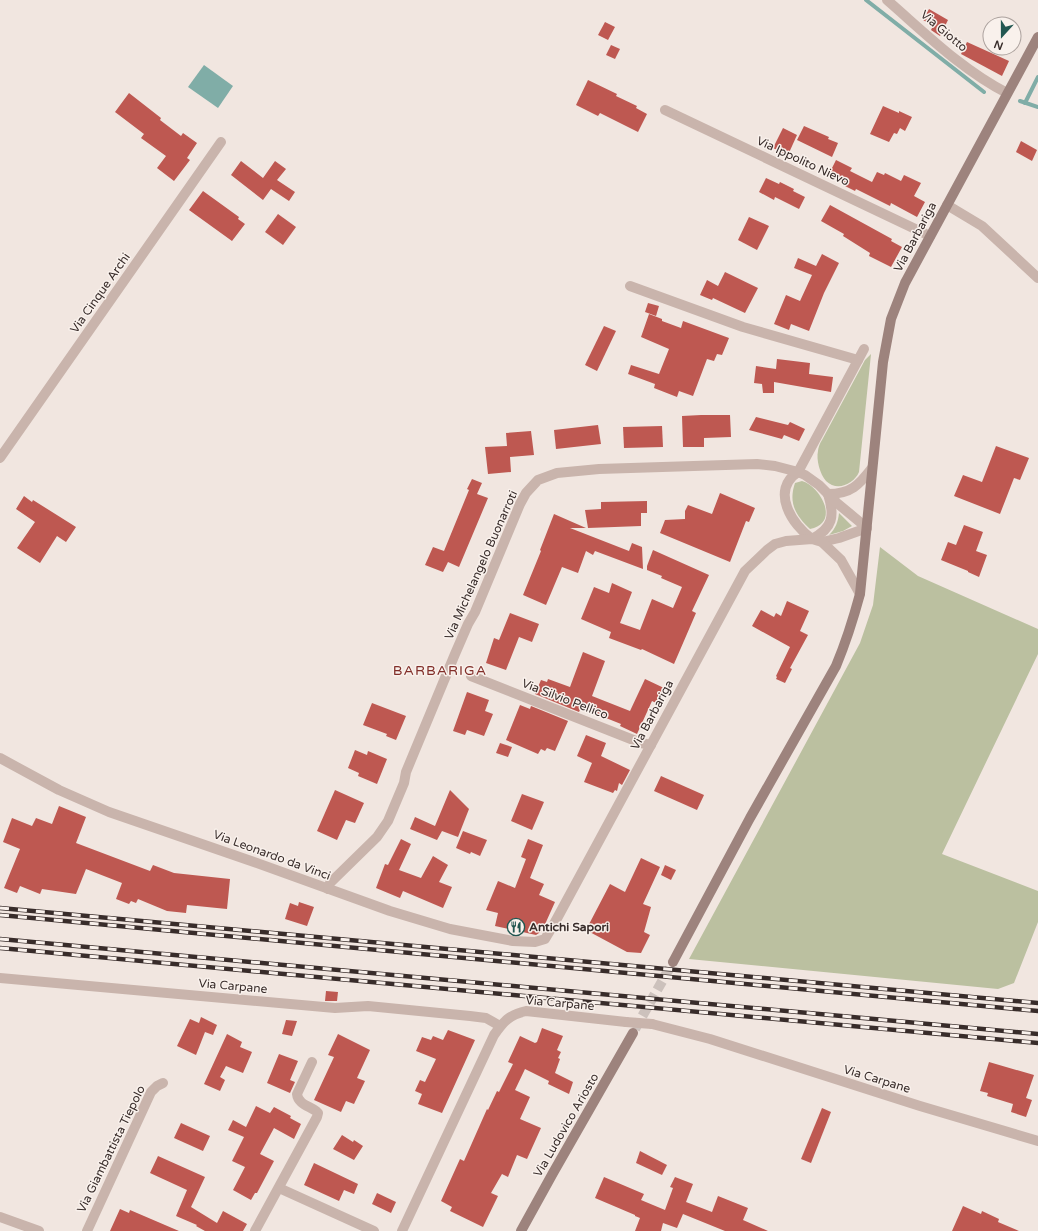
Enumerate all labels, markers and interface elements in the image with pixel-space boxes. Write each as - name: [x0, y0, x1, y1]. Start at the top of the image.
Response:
- street label: Via Giotto: [918, 7, 970, 55]
- north arrow: [982, 16, 1022, 56]
- text: N: [992, 37, 1005, 53]
- street label: Via Ippolito Nievo: [754, 133, 852, 189]
- street label: Via Barbariga: [891, 200, 939, 274]
- street label: Via Cinque Archi: [67, 250, 133, 336]
- street label: Via Michelangelo Buonarroti: [442, 488, 520, 642]
- district label: BARBARIGA: [393, 662, 487, 679]
- street label: Via Silvio Pellico: [520, 676, 610, 722]
- street label: Via Barbariga: [628, 678, 676, 752]
- street label: Via Leonardo da Vinci: [211, 827, 333, 883]
- restaurant icon: Antichi Sapori: [506, 917, 526, 937]
- place label: Antichi Sapori: [529, 920, 609, 935]
- street label: Via Carpane: [198, 976, 268, 996]
- street label: Via Carpane: [525, 993, 595, 1013]
- street label: Via Carpane: [842, 1062, 912, 1096]
- street label: Via Ludovico Ariosto: [531, 1071, 601, 1179]
- street label: Via Giambattista Tiepolo: [74, 1083, 148, 1215]

